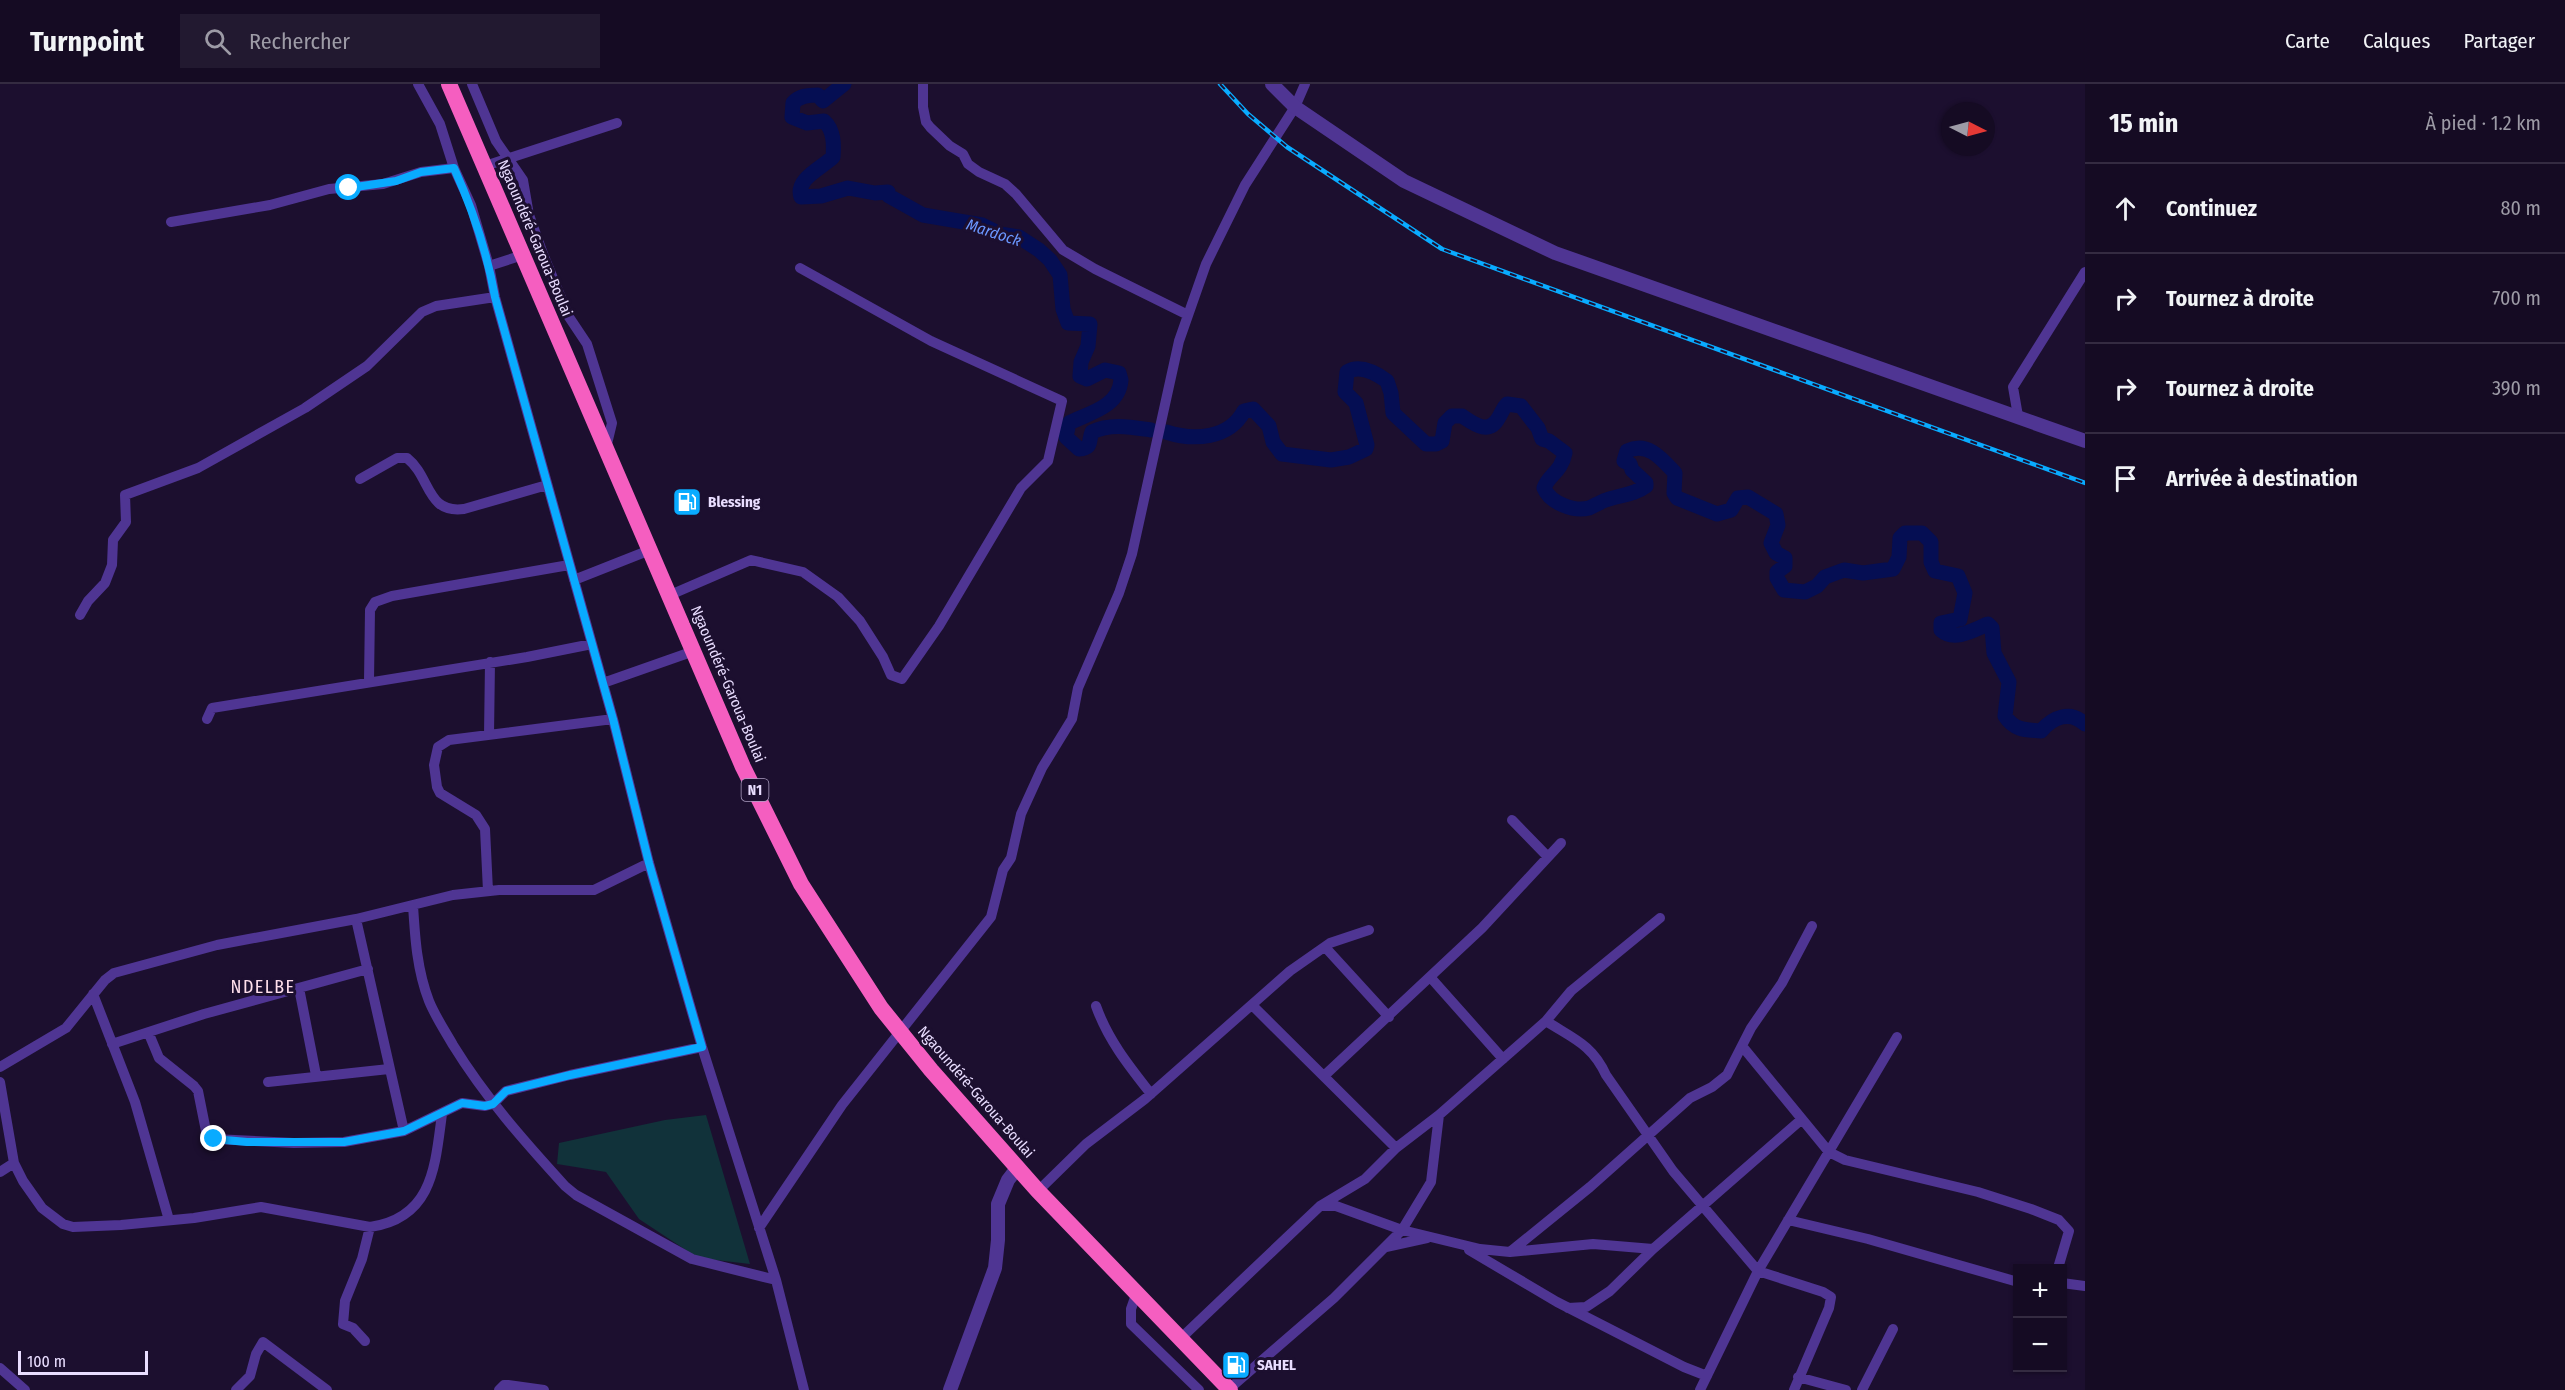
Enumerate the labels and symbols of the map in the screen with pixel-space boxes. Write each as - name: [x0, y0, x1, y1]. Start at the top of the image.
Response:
- north arrow: [1941, 102, 1995, 156]
- street label: Ngaoundéré-Garoua-Boulai: [494, 157, 576, 319]
- route start: [335, 174, 361, 200]
- water label: Mardock: [964, 215, 1024, 250]
- fuel station icon: Blessing: [671, 486, 703, 518]
- place label: Blessing: [708, 493, 761, 511]
- street label: Ngaoundéré-Garoua-Boulai: [687, 603, 769, 765]
- road number: N1: [742, 779, 768, 801]
- district label: NDELBE: [230, 976, 296, 998]
- street label: Ngaoundéré-Garoua-Boulai: [914, 1023, 1038, 1161]
- route end: [200, 1125, 226, 1151]
- scale bar: [18, 1348, 148, 1376]
- fuel station icon: SAHEL: [1220, 1349, 1252, 1381]
- place label: SAHEL: [1257, 1356, 1296, 1374]

